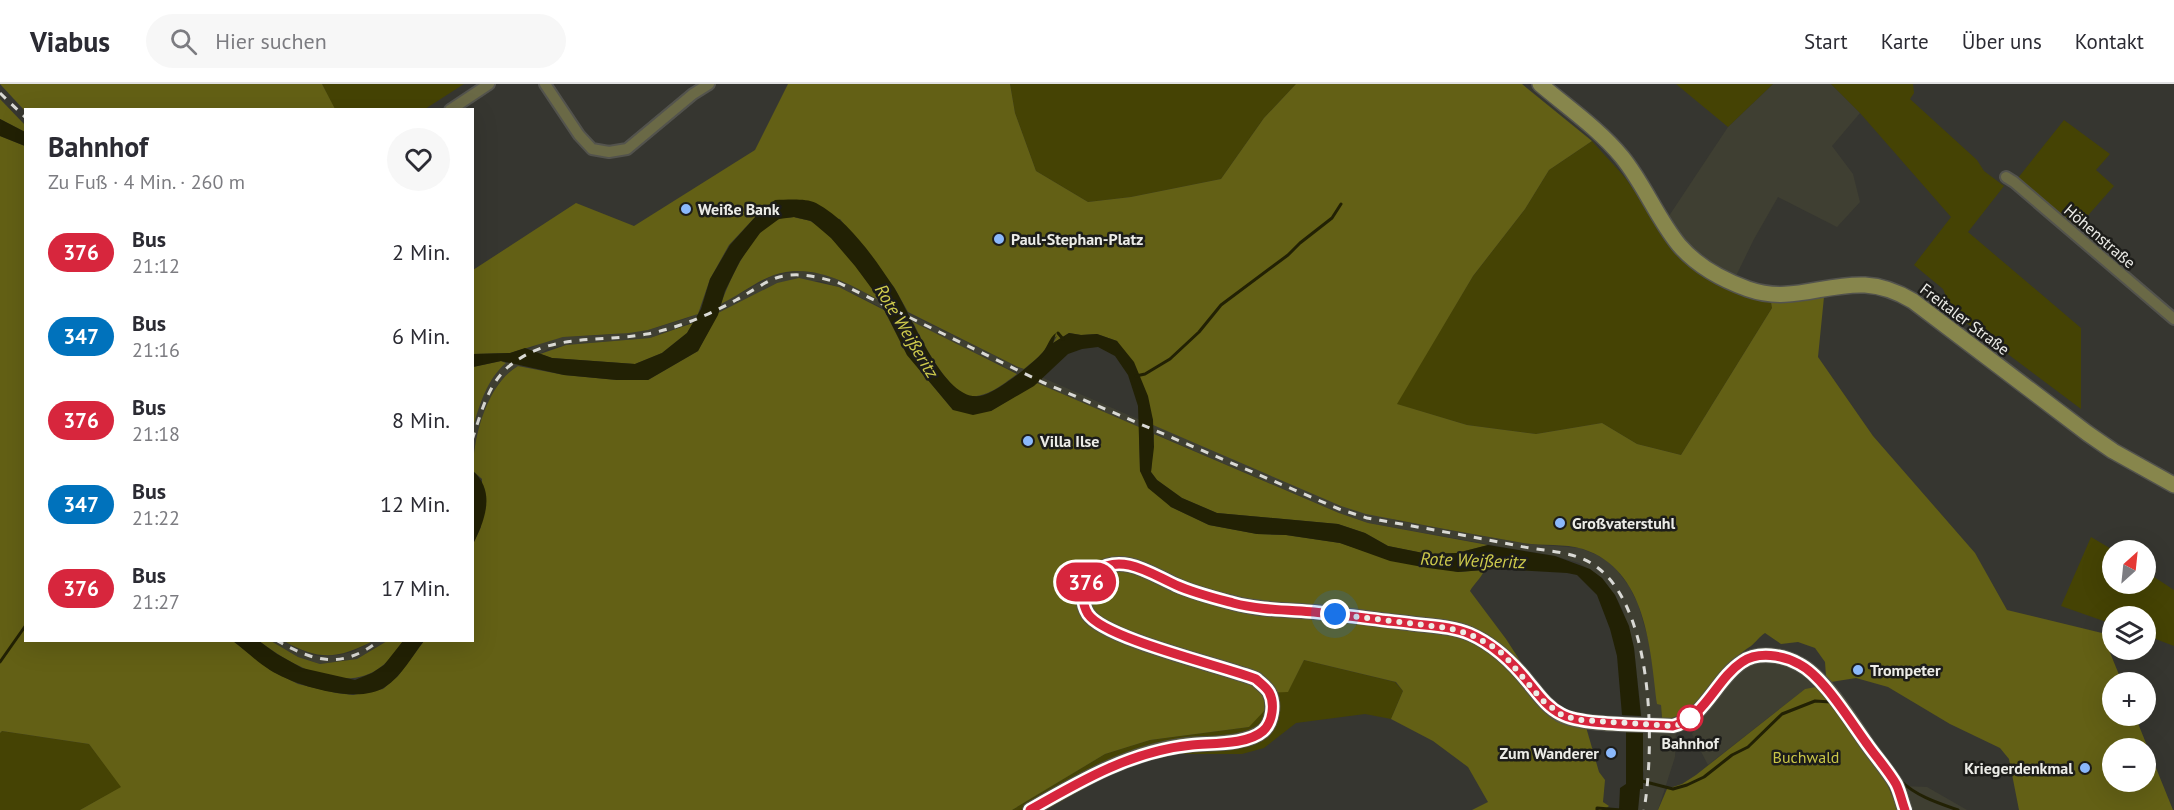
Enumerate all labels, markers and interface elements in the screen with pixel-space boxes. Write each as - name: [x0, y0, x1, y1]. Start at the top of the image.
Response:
- search box: [146, 14, 566, 68]
- text: Viabus: [30, 23, 110, 60]
- icon: search: [167, 25, 200, 58]
- text: Hier suchen: [215, 27, 327, 55]
- text: Start: [1804, 28, 1848, 55]
- text: Karte: [1881, 28, 1929, 55]
- text: Über uns: [1962, 28, 2042, 55]
- text: Kontakt: [2075, 28, 2144, 55]
- text: Bahnhof: [48, 128, 148, 165]
- button: heart: [387, 128, 450, 191]
- text: Zu Fuß · 4 Min. · 260 m: [48, 169, 245, 195]
- place label: Weiße Bank: [698, 199, 780, 219]
- street label: Höhenstraße: [2060, 200, 2140, 272]
- marker: Weiße Bank: [679, 202, 693, 216]
- text: Bus: [132, 225, 166, 253]
- place label: Paul-Stephan-Platz: [1011, 229, 1143, 249]
- marker: Paul-Stephan-Platz: [992, 232, 1006, 246]
- text: 2 Min.: [392, 238, 450, 266]
- text: 376: [63, 239, 99, 266]
- text: 21:12: [132, 253, 180, 279]
- street label: Freitaler Straße: [1916, 279, 2014, 359]
- water label: Rote Weißeritz: [870, 280, 944, 383]
- text: Bus: [132, 309, 166, 337]
- text: 6 Min.: [392, 322, 450, 350]
- text: 347: [63, 323, 99, 350]
- text: 21:16: [132, 337, 180, 363]
- text: Bus: [132, 393, 166, 421]
- text: 8 Min.: [392, 406, 450, 434]
- text: 376: [63, 407, 99, 434]
- text: 21:18: [132, 421, 180, 447]
- place label: Villa Ilse: [1039, 431, 1099, 451]
- marker: Villa Ilse: [1021, 434, 1035, 448]
- text: Bus: [132, 477, 166, 505]
- text: 12 Min.: [380, 490, 450, 518]
- text: 347: [63, 491, 99, 518]
- text: 21:22: [132, 505, 180, 531]
- place label: Großvaterstuhl: [1572, 513, 1676, 533]
- marker: Großvaterstuhl: [1553, 516, 1567, 530]
- north arrow: [2102, 540, 2156, 594]
- map controls: [2102, 540, 2156, 792]
- water label: Rote Weißeritz: [1420, 547, 1527, 573]
- text: Bus: [132, 561, 166, 589]
- line badge: 376: [1052, 562, 1120, 602]
- text: 376: [1068, 569, 1104, 596]
- text: 17 Min.: [381, 574, 450, 602]
- text: 376: [63, 575, 99, 602]
- text: 21:27: [132, 589, 180, 615]
- your location: [1320, 599, 1350, 629]
- button: layers: [2102, 606, 2156, 660]
- place label: Trompeter: [1870, 660, 1941, 680]
- marker: Trompeter: [1851, 663, 1865, 677]
- button: +: [2102, 672, 2156, 726]
- marker: Bahnhof: [1677, 705, 1703, 731]
- place label: Bahnhof: [1661, 733, 1719, 753]
- button: −: [2102, 738, 2156, 792]
- place label: Zum Wanderer: [1500, 743, 1599, 763]
- marker: Zum Wanderer: [1604, 746, 1618, 760]
- park label: Buchwald: [1773, 747, 1839, 767]
- place label: Kriegerdenkmal: [1964, 758, 2073, 778]
- marker: Kriegerdenkmal: [2078, 761, 2092, 775]

